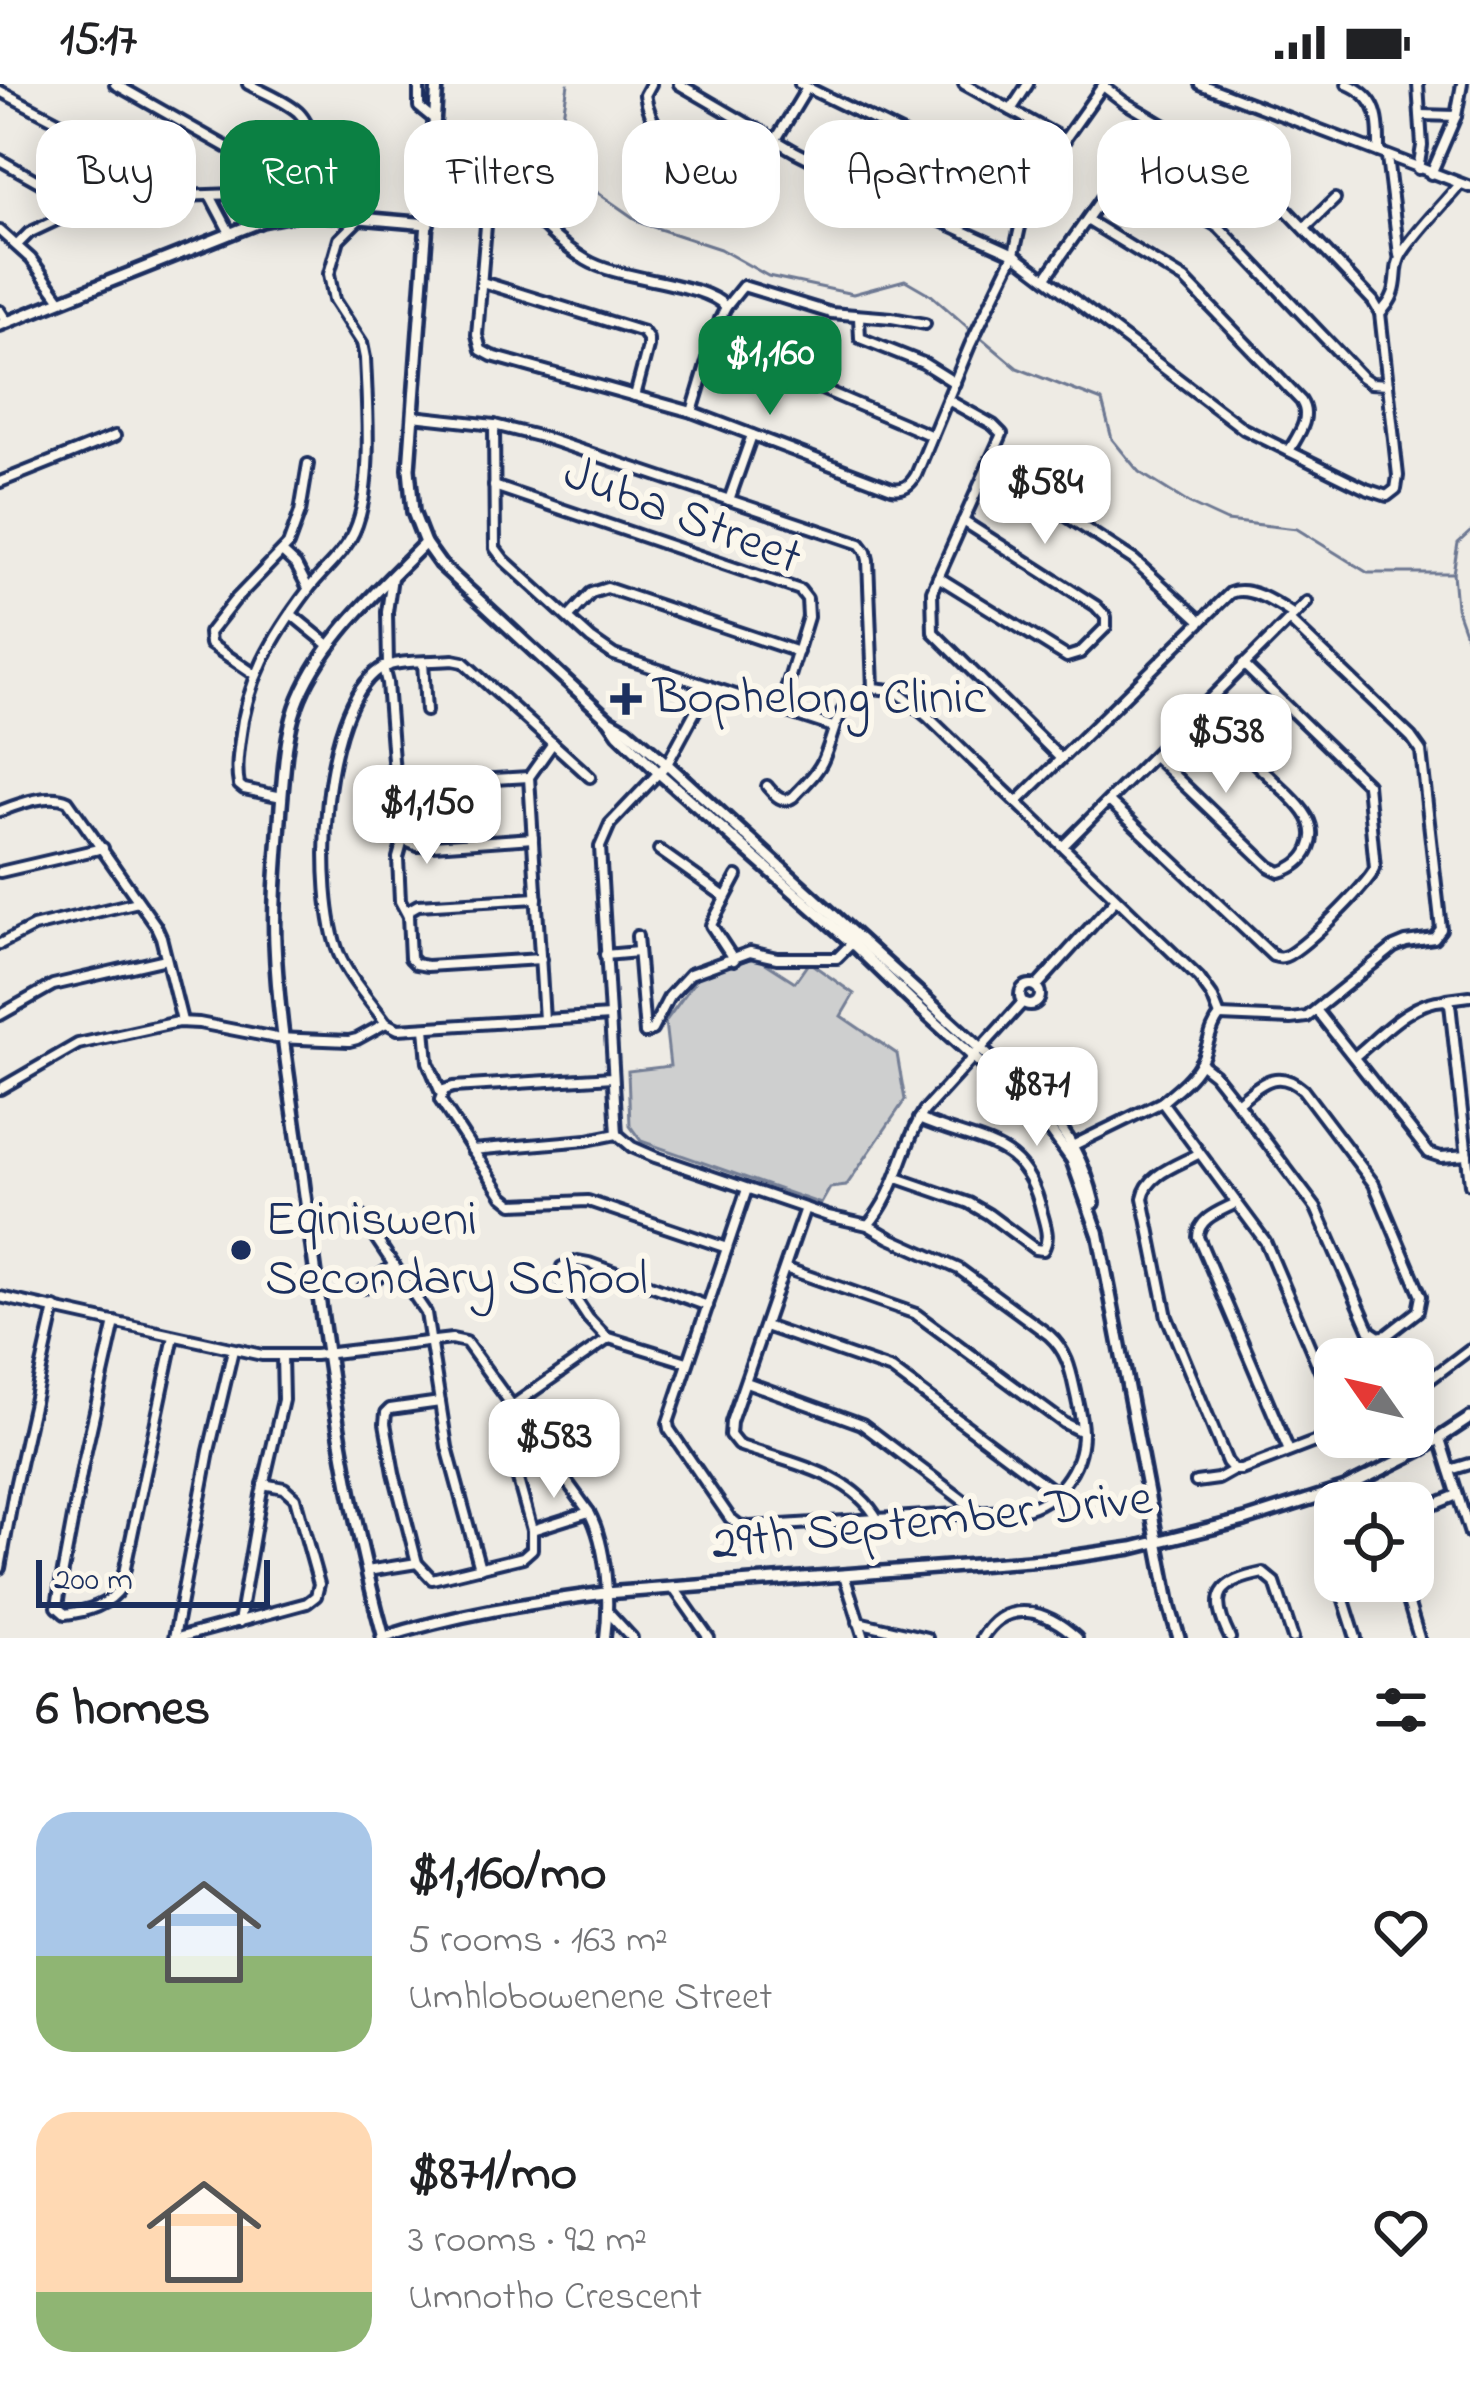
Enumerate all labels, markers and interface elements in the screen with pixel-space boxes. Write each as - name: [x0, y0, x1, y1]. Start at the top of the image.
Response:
- text: 15:17: [60, 9, 137, 75]
- chip: Buy: [36, 120, 196, 228]
- chip: Rent: [220, 120, 380, 228]
- chip: Filters: [404, 120, 598, 228]
- chip: New: [622, 120, 780, 228]
- chip: Apartment: [804, 120, 1073, 228]
- chip: House: [1097, 120, 1291, 228]
- pin: $1,160: [672, 316, 868, 418]
- text: $1,160: [725, 326, 815, 383]
- street label: Juba Street: [552, 437, 812, 597]
- pin: $584: [974, 445, 1116, 547]
- text: $584: [1007, 455, 1083, 512]
- place label: Bophelong Clinic: [651, 662, 986, 737]
- marker: Bophelong Clinic: [610, 683, 642, 715]
- pin: $538: [1155, 694, 1297, 796]
- text: $538: [1188, 704, 1264, 761]
- pin: $1,150: [329, 765, 525, 867]
- text: $1,150: [380, 775, 474, 832]
- pin: $871: [966, 1047, 1108, 1149]
- text: $871: [1004, 1057, 1070, 1114]
- place label: Eqinisweni Secondary School: [265, 1184, 648, 1318]
- marker: Eqinisweni Secondary School: [228, 1237, 254, 1263]
- north arrow: [1314, 1338, 1434, 1458]
- map controls: [1314, 1338, 1434, 1602]
- pin: $583: [483, 1399, 625, 1501]
- text: $583: [516, 1409, 592, 1466]
- street label: 29th September Drive: [708, 1463, 1156, 1583]
- button: locate: [1314, 1482, 1434, 1602]
- scale bar: [36, 1554, 270, 1607]
- text: 200 m: [54, 1557, 133, 1605]
- text: 6 homes: [36, 1673, 210, 1748]
- icon: filters: [1368, 1677, 1434, 1743]
- text: $1,160/mo: [408, 1838, 606, 1913]
- icon: home: [132, 1860, 276, 2004]
- icon: heart: [1368, 1899, 1434, 1965]
- text: 5 rooms · 163 m²: [408, 1913, 668, 1970]
- text: Umhlobowenene Street: [408, 1970, 772, 2027]
- text: $871/mo: [408, 2138, 577, 2213]
- icon: home: [132, 2160, 276, 2304]
- icon: heart: [1368, 2199, 1434, 2265]
- text: 3 rooms · 92 m²: [408, 2213, 647, 2270]
- text: Umnotho Crescent: [408, 2270, 702, 2327]

